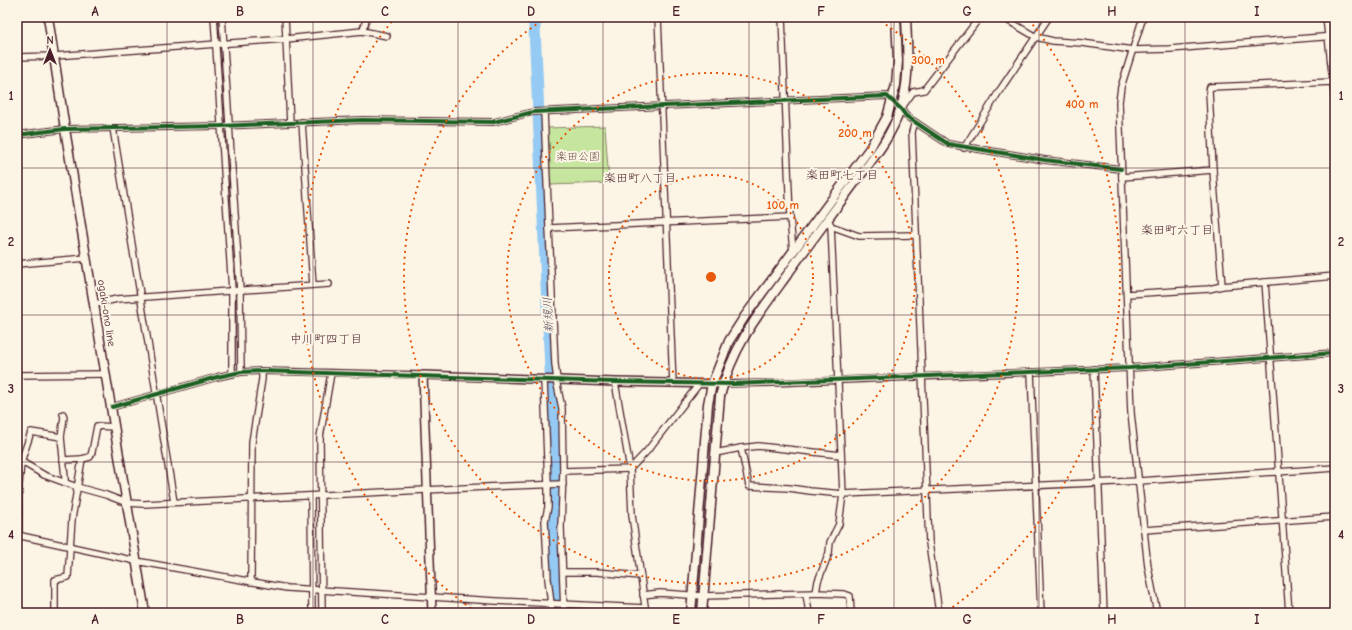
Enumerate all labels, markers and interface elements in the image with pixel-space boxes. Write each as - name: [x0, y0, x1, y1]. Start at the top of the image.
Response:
- text: A: [91, 4, 99, 19]
- text: B: [236, 4, 244, 19]
- text: C: [381, 4, 389, 19]
- text: D: [527, 4, 535, 19]
- text: E: [672, 4, 680, 19]
- text: F: [817, 4, 825, 19]
- text: G: [962, 4, 972, 19]
- text: H: [1107, 4, 1117, 19]
- text: I: [1254, 4, 1260, 19]
- north arrow: [30, 30, 70, 70]
- text: N: [46, 34, 54, 47]
- text: 300 m: [911, 53, 945, 67]
- text: 1: [8, 88, 14, 103]
- text: 1: [1338, 88, 1344, 103]
- text: 400 m: [1065, 97, 1099, 111]
- text: 200 m: [838, 126, 872, 140]
- park label: 楽田公園: [556, 150, 600, 163]
- district label: 楽田町七丁目: [806, 168, 878, 182]
- district label: 楽田町八丁目: [604, 171, 676, 185]
- text: 100 m: [767, 198, 799, 212]
- district label: 楽田町六丁目: [1141, 223, 1213, 237]
- text: 2: [8, 234, 14, 249]
- text: 2: [1338, 234, 1344, 249]
- centre of rings: [704, 270, 718, 284]
- street label: ogaki-ono line: [95, 279, 118, 348]
- water label: 新規川: [540, 297, 556, 333]
- district label: 中川町四丁目: [290, 332, 362, 346]
- text: 3: [8, 381, 14, 396]
- text: 3: [1338, 381, 1344, 396]
- text: 4: [8, 527, 14, 542]
- text: 4: [1338, 527, 1344, 542]
- text: A: [91, 612, 99, 627]
- text: B: [236, 612, 244, 627]
- text: C: [381, 612, 389, 627]
- text: D: [527, 612, 535, 627]
- text: E: [672, 612, 680, 627]
- text: F: [817, 612, 825, 627]
- text: G: [962, 612, 972, 627]
- text: H: [1107, 612, 1117, 627]
- text: I: [1254, 612, 1260, 627]

